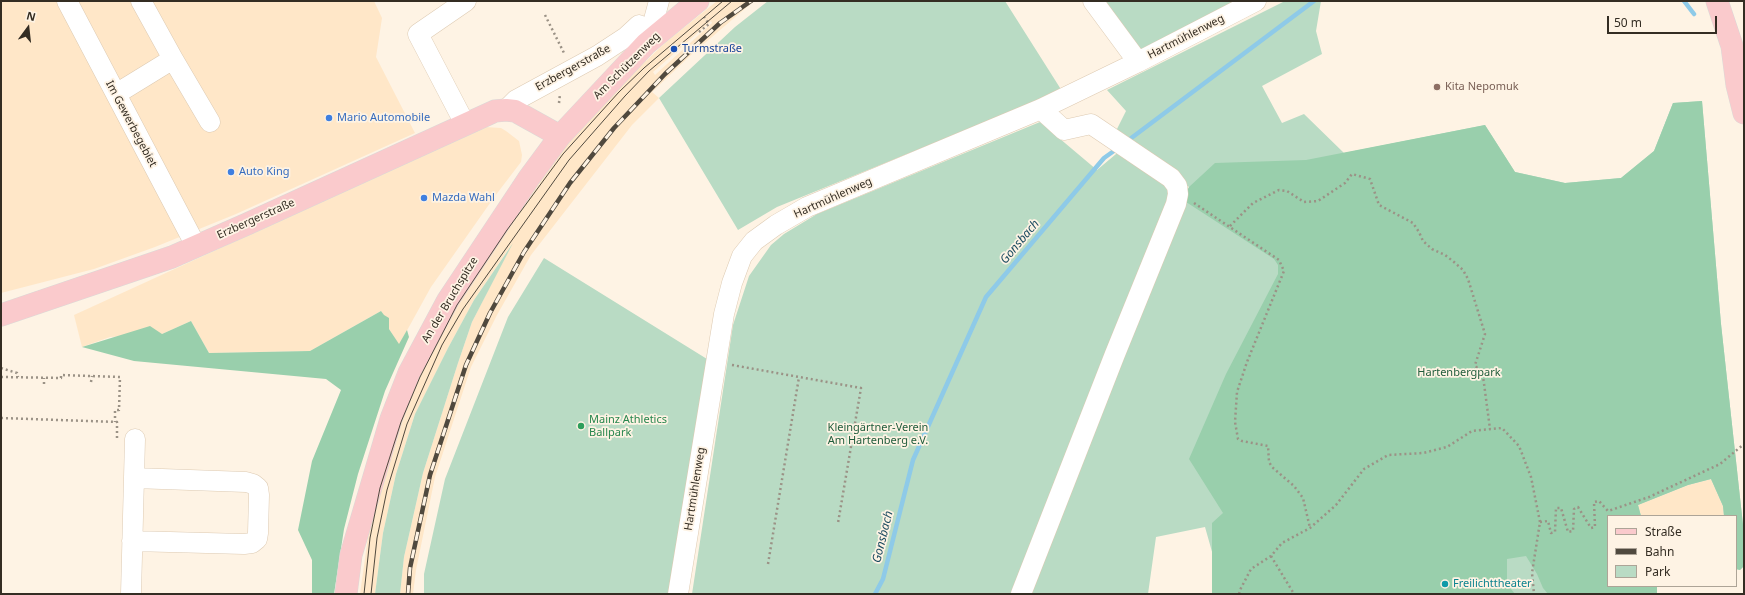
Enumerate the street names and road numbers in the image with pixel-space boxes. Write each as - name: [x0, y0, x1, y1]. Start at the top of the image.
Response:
- street label: Hartmühlenweg: [1146, 12, 1226, 62]
- street label: Am Schützenweg: [591, 30, 663, 102]
- street label: Erzbergerstraße: [533, 42, 613, 94]
- street label: Im Gewerbegebiet: [103, 79, 159, 169]
- street label: Hartmühlenweg: [792, 175, 874, 221]
- street label: Erzbergerstraße: [215, 196, 297, 242]
- street label: An der Bruchspitze: [419, 255, 481, 345]
- street label: Hartmühlenweg: [682, 446, 708, 532]

